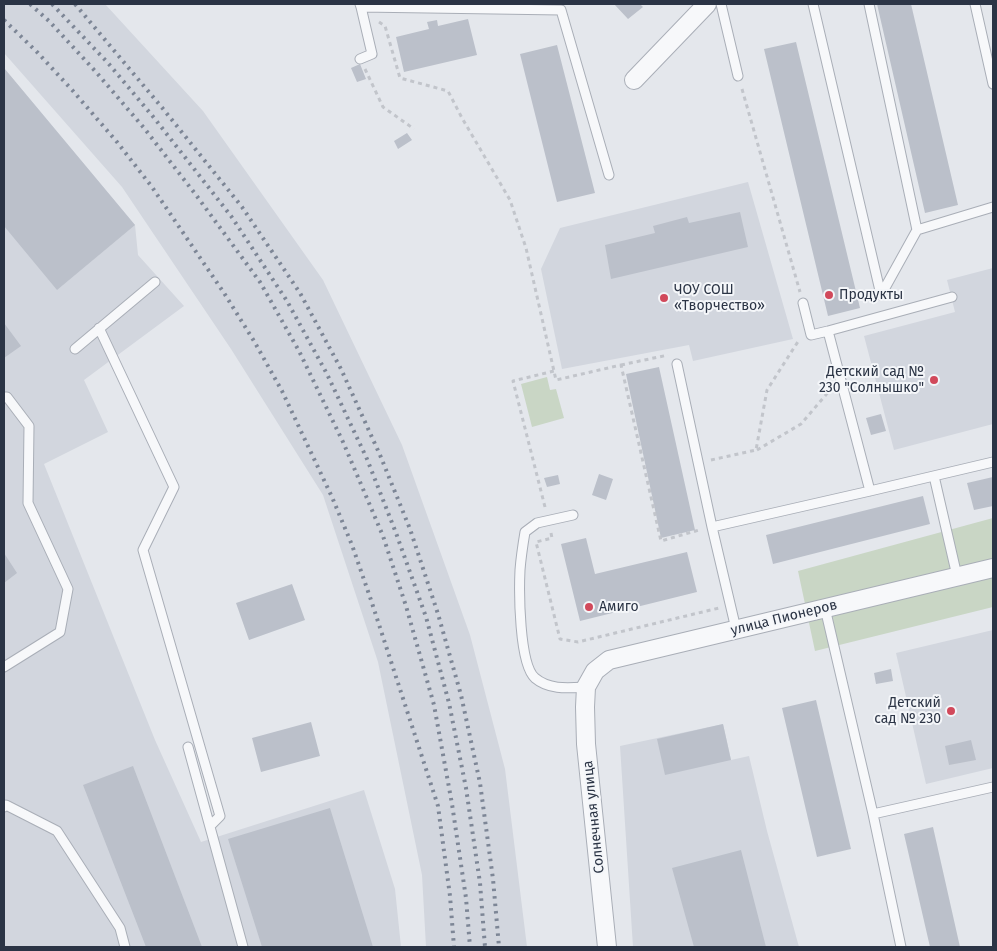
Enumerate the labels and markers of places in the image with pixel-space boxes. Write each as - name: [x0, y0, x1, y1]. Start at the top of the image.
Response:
- place label: ЧОУ СОШ «Творчество»: [674, 282, 765, 314]
- place label: Продукты: [839, 287, 903, 303]
- marker: Продукты: [823, 289, 835, 301]
- marker: ЧОУ СОШ «Творчество»: [658, 292, 670, 304]
- place label: Детский сад № 230 "Солнышко": [819, 364, 924, 397]
- marker: Детский сад № 230 "Солнышко": [928, 374, 940, 386]
- place label: Амиго: [599, 599, 639, 615]
- marker: Амиго: [583, 601, 595, 613]
- place label: Детский сад № 230: [874, 695, 941, 728]
- marker: Детский сад № 230: [945, 705, 957, 717]

